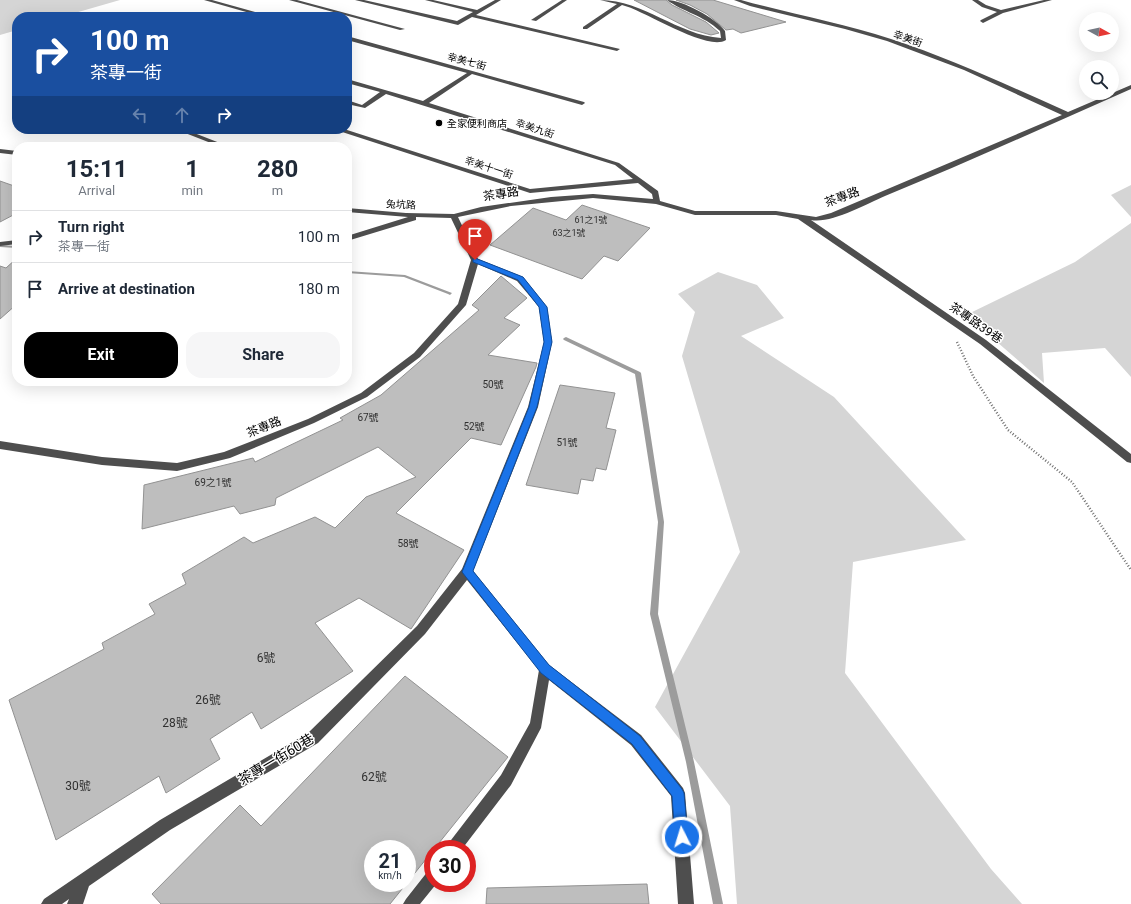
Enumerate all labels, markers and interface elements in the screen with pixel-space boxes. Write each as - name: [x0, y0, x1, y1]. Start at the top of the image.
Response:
- north arrow: [1079, 12, 1119, 52]
- map controls: [1079, 12, 1119, 100]
- text: 100 m: [90, 24, 169, 57]
- icon: right: [24, 28, 76, 80]
- street label: 幸美街: [892, 28, 924, 49]
- street label: 幸美七街: [446, 51, 488, 72]
- button: search: [1079, 60, 1119, 100]
- text: 茶專一街: [90, 62, 162, 83]
- icon: left: [129, 104, 151, 126]
- icon: ahead: [171, 104, 193, 126]
- icon: right: [213, 104, 235, 126]
- street label: 幸美九街: [514, 117, 556, 140]
- marker: 全家便利商店: [434, 118, 444, 128]
- place label: 全家便利商店: [447, 118, 507, 129]
- text: 15:11: [66, 155, 128, 183]
- text: 1: [185, 155, 199, 183]
- text: 280: [257, 155, 298, 183]
- street label: 幸美十一街: [463, 155, 514, 180]
- text: Arrival: [78, 183, 115, 198]
- text: min: [181, 183, 203, 198]
- text: m: [272, 183, 283, 198]
- street label: 茶專路: [482, 184, 520, 204]
- street label: 茶專路: [823, 184, 861, 210]
- street label: 兔坑路: [386, 198, 416, 211]
- house number: 61之1號: [574, 215, 608, 225]
- text: Turn right: [58, 218, 124, 236]
- pin: [458, 219, 492, 260]
- icon: arrive: [464, 225, 486, 247]
- icon: right: [24, 226, 46, 248]
- text: 100 m: [298, 228, 340, 246]
- house number: 63之1號: [552, 228, 586, 238]
- text: 茶專一街: [58, 239, 110, 254]
- icon: arrive: [24, 278, 46, 300]
- text: Arrive at destination: [58, 280, 195, 298]
- text: 180 m: [298, 280, 340, 298]
- street label: 茶專路39巷: [947, 300, 1005, 346]
- button: Exit: [24, 332, 178, 378]
- button: Share: [186, 332, 340, 378]
- house number: 50號: [482, 379, 504, 390]
- house number: 67號: [357, 412, 379, 423]
- street label: 茶專路: [245, 414, 283, 440]
- house number: 52號: [463, 421, 485, 432]
- house number: 51號: [556, 437, 578, 448]
- house number: 69之1號: [195, 477, 231, 488]
- house number: 58號: [397, 538, 419, 549]
- house number: 6號: [257, 651, 275, 665]
- house number: 26號: [195, 693, 221, 707]
- house number: 28號: [162, 716, 188, 730]
- street label: 茶專一街60巷: [235, 730, 317, 788]
- house number: 62號: [361, 770, 387, 784]
- house number: 30號: [65, 779, 91, 793]
- position arrow: [661, 816, 703, 858]
- speed limit sign: 30: [424, 840, 476, 892]
- text: 21: [379, 849, 401, 873]
- text: km/h: [378, 870, 402, 881]

